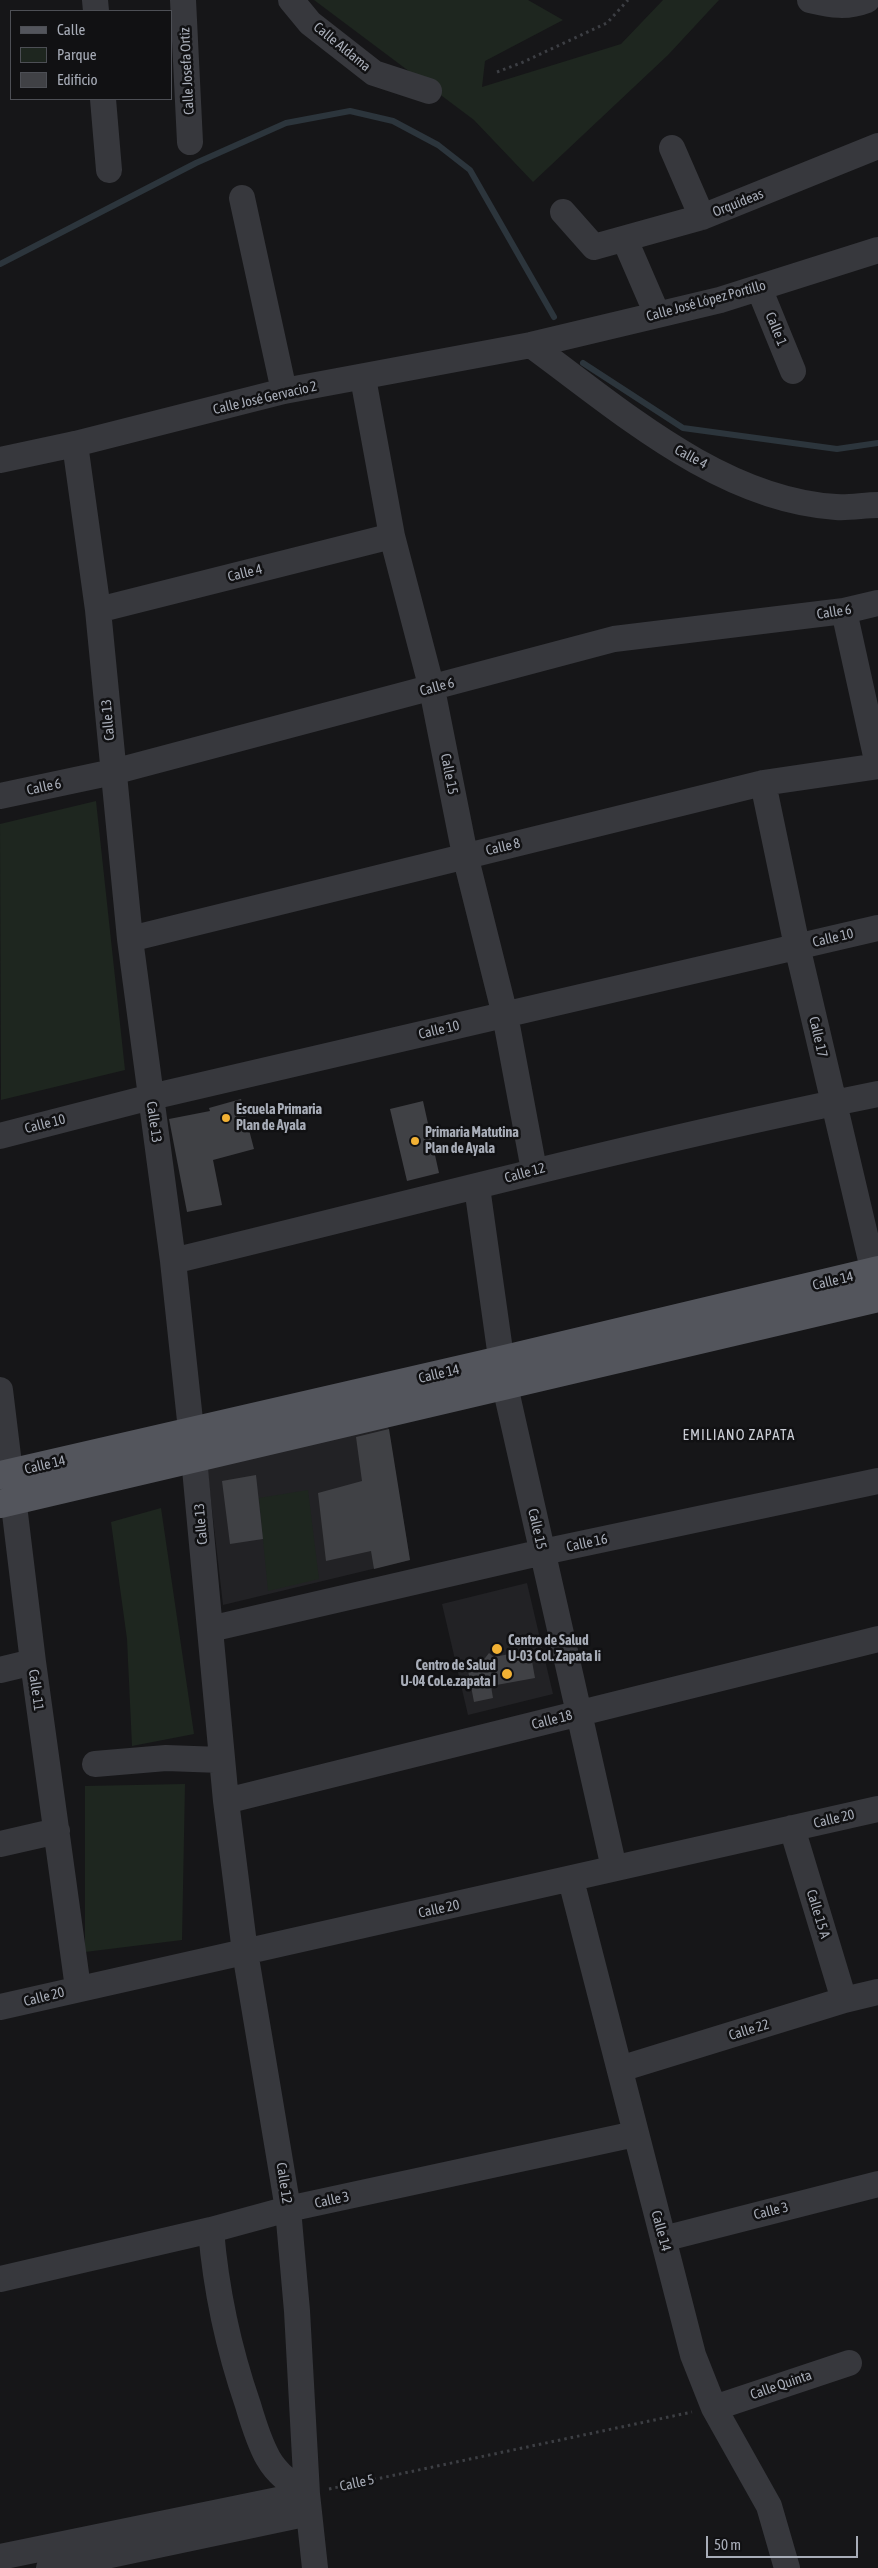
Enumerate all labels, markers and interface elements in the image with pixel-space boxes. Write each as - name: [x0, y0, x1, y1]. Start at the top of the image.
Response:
- legend: [10, 10, 172, 100]
- street label: Calle Aldama: [310, 19, 374, 75]
- text: Calle: [57, 21, 85, 38]
- street label: Calle Josefa Ortiz: [176, 27, 198, 115]
- text: Parque: [57, 46, 97, 63]
- text: Edificio: [57, 71, 98, 88]
- street label: Orquídeas: [710, 185, 766, 221]
- street label: Calle José López Portillo: [644, 277, 768, 325]
- street label: Calle 1: [762, 310, 790, 348]
- street label: Calle José Gervacio 2: [211, 378, 319, 418]
- street label: Calle 4: [672, 441, 710, 473]
- street label: Calle 4: [226, 561, 264, 585]
- street label: Calle 6: [815, 601, 853, 623]
- street label: Calle 6: [418, 674, 456, 700]
- street label: Calle 13: [98, 699, 118, 741]
- street label: Calle 15: [437, 752, 461, 796]
- street label: Calle 6: [25, 775, 63, 799]
- street label: Calle 8: [484, 835, 522, 859]
- street label: Calle 10: [811, 925, 855, 951]
- street label: Calle 17: [805, 1015, 831, 1059]
- street label: Calle 10: [417, 1017, 461, 1043]
- street label: Calle 13: [143, 1100, 165, 1144]
- place label: Escuela Primaria Plan de Ayala: [236, 1102, 322, 1134]
- street label: Calle 10: [23, 1111, 67, 1137]
- marker: Escuela Primaria Plan de Ayala: [220, 1112, 232, 1124]
- place label: Primaria Matutina Plan de Ayala: [425, 1125, 519, 1158]
- marker: Primaria Matutina Plan de Ayala: [409, 1135, 421, 1147]
- street label: Calle 12: [503, 1160, 547, 1186]
- street label: Calle 14: [811, 1268, 855, 1294]
- street label: Calle 14: [417, 1361, 461, 1387]
- district label: EMILIANO ZAPATA: [681, 1426, 797, 1444]
- street label: Calle 14: [23, 1452, 67, 1478]
- street label: Calle 13: [191, 1503, 211, 1545]
- street label: Calle 15: [524, 1507, 550, 1551]
- street label: Calle 16: [565, 1530, 609, 1556]
- place label: Centro de Salud U-03 Col. Zapata Ii: [508, 1633, 601, 1665]
- marker: Centro de Salud U-03 Col. Zapata Ii: [490, 1642, 504, 1656]
- place label: Centro de Salud U-04 Col.e.zapata I: [401, 1658, 496, 1690]
- marker: Centro de Salud U-04 Col.e.zapata I: [500, 1667, 514, 1681]
- street label: Calle 11: [25, 1668, 47, 1712]
- street label: Calle 18: [530, 1707, 574, 1733]
- street label: Calle 20: [812, 1806, 856, 1832]
- street label: Calle 15 A: [803, 1887, 833, 1941]
- street label: Calle 20: [417, 1896, 461, 1922]
- street label: Calle 20: [22, 1984, 66, 2010]
- street label: Calle 22: [727, 2016, 771, 2044]
- street label: Calle 12: [272, 2161, 296, 2205]
- street label: Calle 3: [313, 2188, 351, 2212]
- street label: Calle 3: [752, 2199, 790, 2223]
- street label: Calle 14: [648, 2209, 674, 2253]
- street label: Calle Quinta: [748, 2367, 814, 2403]
- street label: Calle 5: [338, 2471, 376, 2495]
- scale bar: [708, 2526, 860, 2558]
- text: 50 m: [714, 2536, 741, 2553]

